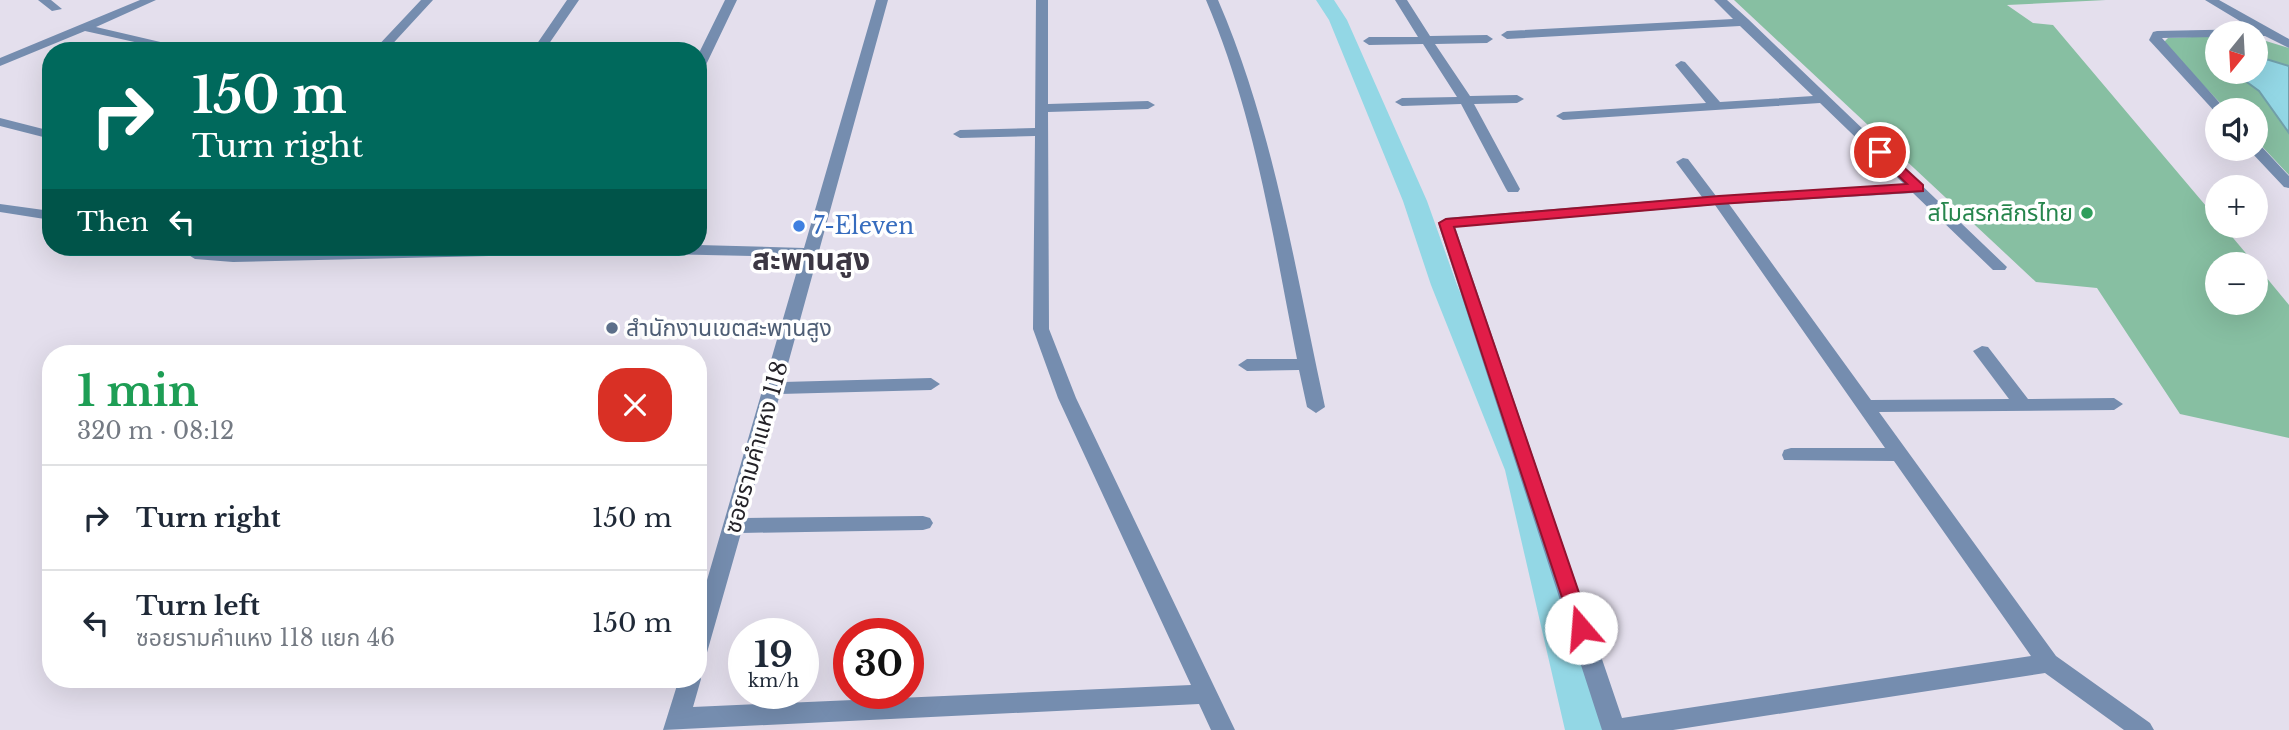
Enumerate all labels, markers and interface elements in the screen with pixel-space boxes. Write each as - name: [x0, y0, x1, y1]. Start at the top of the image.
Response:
- north arrow: [2205, 21, 2268, 84]
- map controls: [2205, 21, 2268, 315]
- text: 150 m: [192, 65, 347, 126]
- icon: right: [77, 70, 168, 161]
- button: sound: [2205, 98, 2268, 161]
- pin: [1850, 122, 1910, 182]
- text: Turn right: [192, 126, 363, 166]
- icon: arrive: [1861, 133, 1899, 171]
- button: +: [2205, 175, 2268, 238]
- place label: สโมสรกสิกรไทย: [1928, 199, 2073, 227]
- icon: left: [163, 203, 201, 241]
- marker: สโมสรกสิกรไทย: [2079, 205, 2095, 221]
- text: Then: [77, 206, 149, 238]
- place label: 7-Eleven: [813, 212, 914, 240]
- marker: 7-Eleven: [791, 218, 807, 234]
- district label: สะพานสูง: [752, 241, 870, 278]
- button: −: [2205, 252, 2268, 315]
- place label: สำนักงานเขตสะพานสูง: [626, 314, 832, 343]
- marker: สำนักงานเขตสะพานสูง: [604, 320, 620, 336]
- street label: ซอยรามคำแหง 118: [718, 358, 794, 536]
- text: 1 min: [77, 365, 199, 417]
- button: close: [598, 368, 672, 442]
- text: 320 m · 08:12: [77, 417, 234, 445]
- icon: right: [77, 499, 115, 537]
- text: Turn right: [136, 502, 281, 534]
- text: 150 m: [592, 502, 672, 534]
- text: Turn left: [136, 590, 260, 622]
- position arrow: [1544, 591, 1618, 665]
- icon: left: [77, 604, 115, 642]
- text: 150 m: [592, 607, 672, 639]
- speed limit sign: 30: [833, 618, 924, 709]
- text: ซอยรามคำแหง 118 แยก 46: [136, 624, 395, 652]
- text: 19: [754, 633, 793, 676]
- text: km/h: [748, 670, 799, 692]

